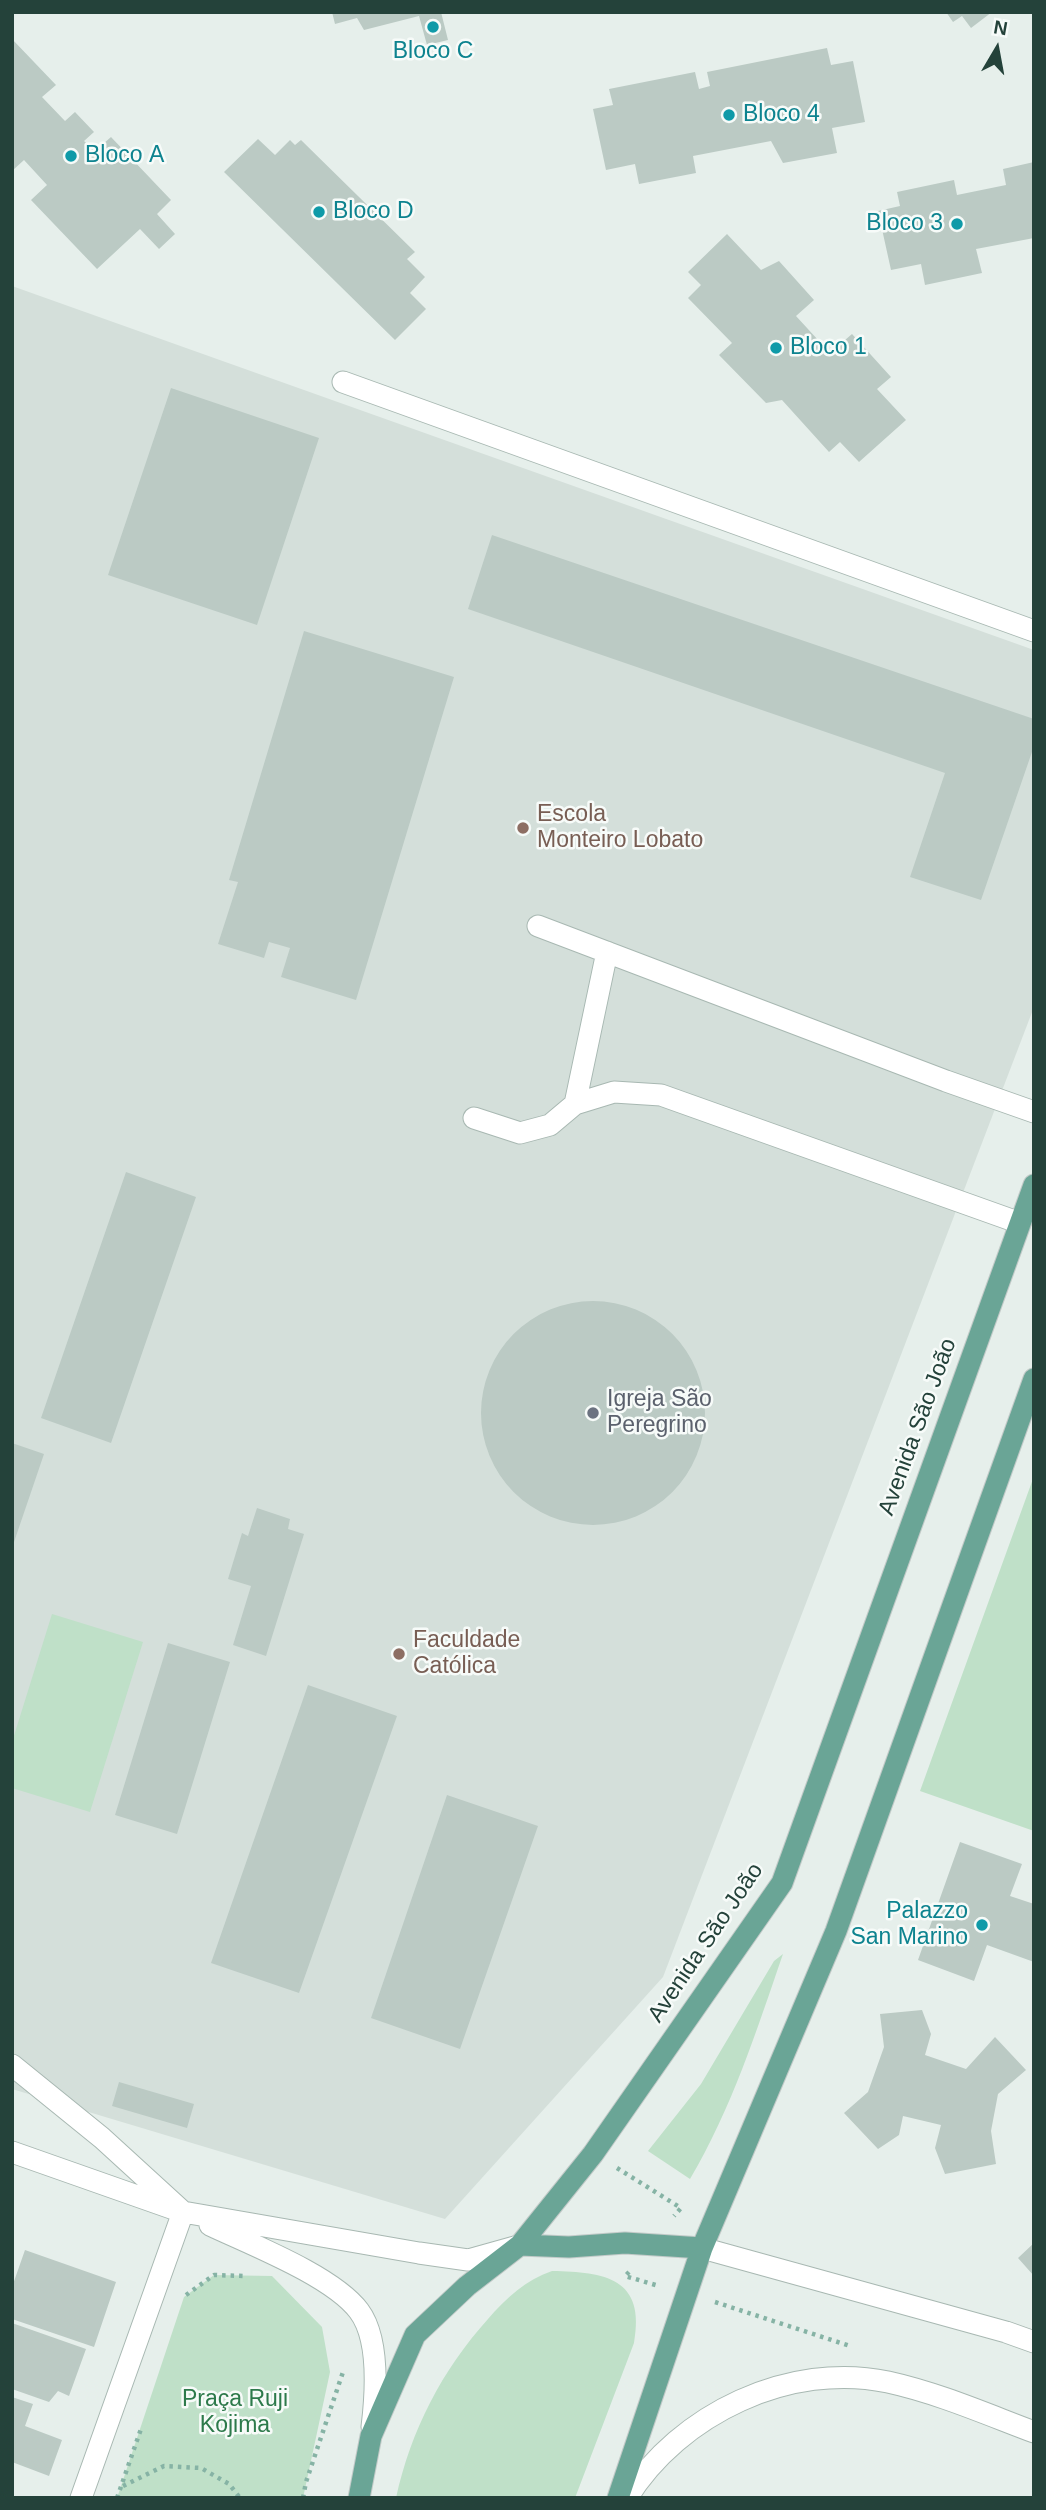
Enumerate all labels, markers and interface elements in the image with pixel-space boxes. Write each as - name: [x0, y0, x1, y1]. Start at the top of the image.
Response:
- north arrow: [962, 14, 1032, 84]
- text: N: [992, 16, 1009, 39]
- marker: Bloco C: [425, 19, 441, 35]
- place label: Bloco C: [393, 38, 473, 66]
- place label: Bloco 4: [743, 101, 820, 129]
- marker: Bloco 4: [721, 107, 737, 123]
- place label: Bloco A: [85, 142, 164, 170]
- marker: Bloco A: [63, 148, 79, 164]
- place label: Bloco D: [333, 198, 414, 226]
- marker: Bloco D: [311, 204, 327, 220]
- place label: Bloco 3: [866, 210, 943, 238]
- marker: Bloco 3: [949, 216, 965, 232]
- place label: Bloco 1: [790, 334, 867, 362]
- marker: Bloco 1: [768, 340, 784, 356]
- place label: Escola Monteiro Lobato: [537, 801, 703, 855]
- marker: Escola Monteiro Lobato: [515, 820, 531, 836]
- street label: Avenida São João: [873, 1335, 963, 1519]
- place label: Igreja São Peregrino: [607, 1386, 712, 1440]
- marker: Igreja São Peregrino: [585, 1405, 601, 1421]
- place label: Faculdade Católica: [413, 1627, 520, 1681]
- marker: Faculdade Católica: [391, 1646, 407, 1662]
- street label: Avenida São João: [642, 1858, 770, 2028]
- place label: Palazzo San Marino: [850, 1898, 968, 1952]
- marker: Palazzo San Marino: [974, 1917, 990, 1933]
- park label: Praça Ruji Kojima: [182, 2386, 288, 2440]

